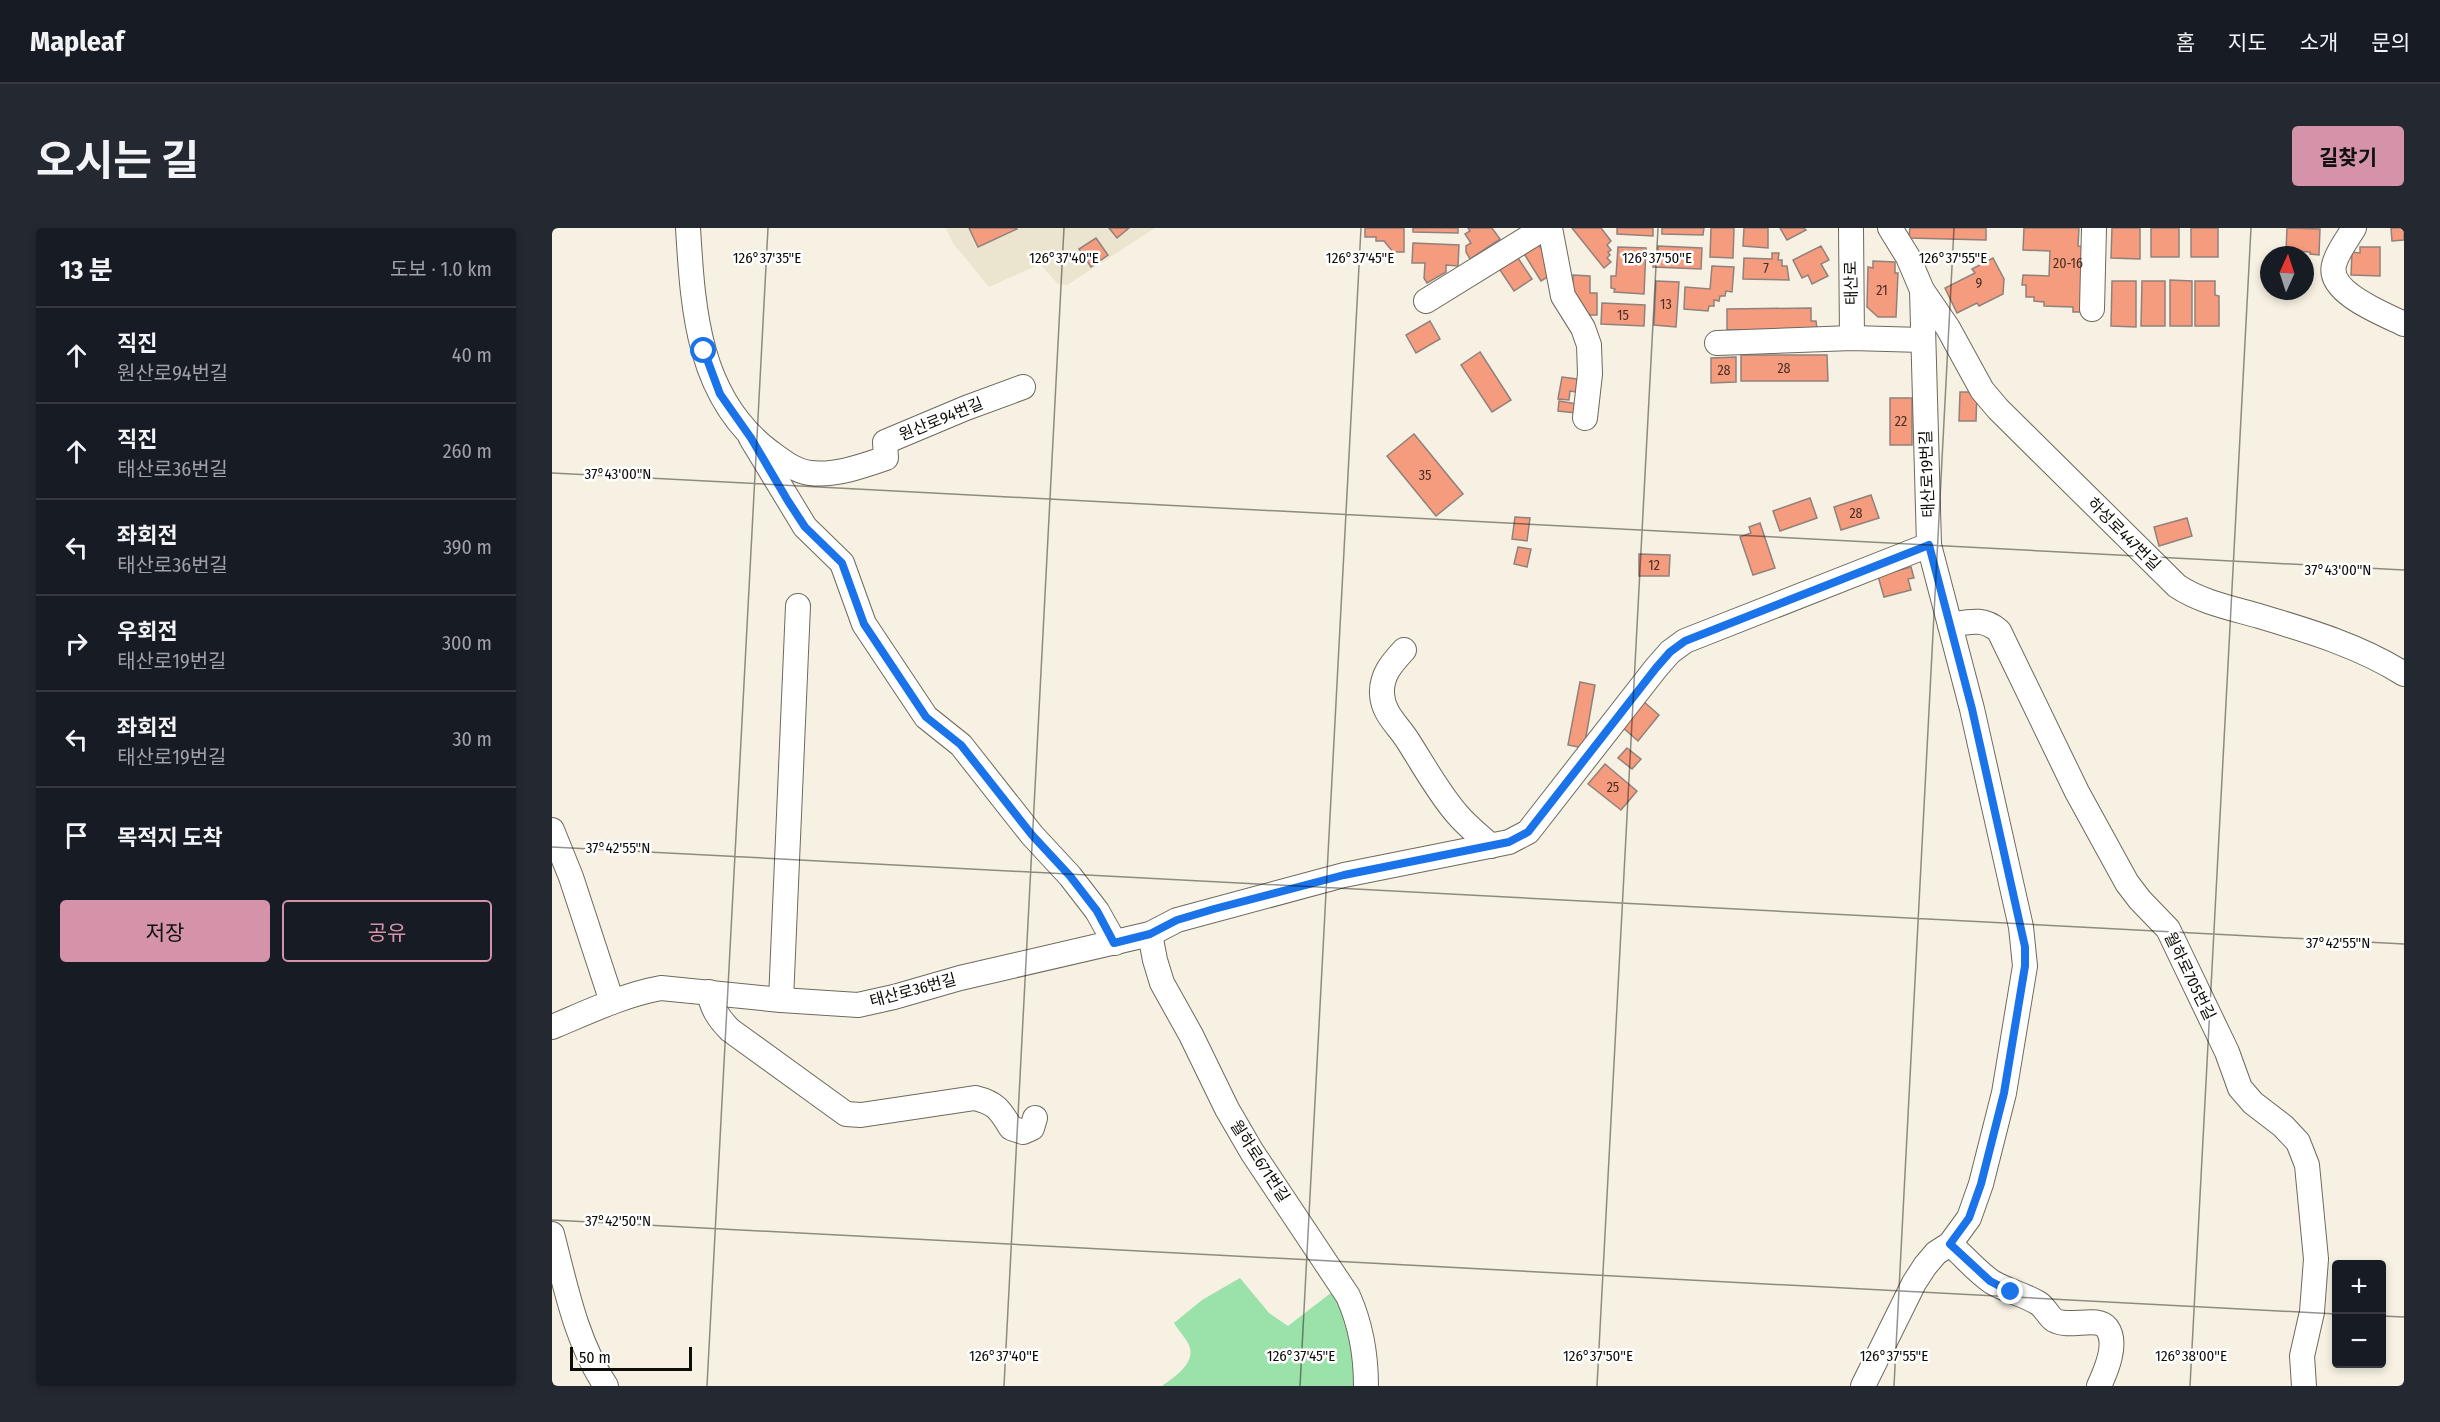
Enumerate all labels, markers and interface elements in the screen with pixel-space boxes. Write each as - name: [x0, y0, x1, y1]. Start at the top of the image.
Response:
- text: Mapleaf: [30, 25, 124, 58]
- text: 홈: [2176, 30, 2195, 56]
- text: 지도: [2228, 30, 2267, 56]
- text: 소개: [2300, 30, 2338, 56]
- text: 문의: [2371, 30, 2410, 56]
- button: 길찾기: [2292, 126, 2404, 186]
- text: 오시는 길: [36, 136, 199, 186]
- north arrow: [2260, 246, 2314, 300]
- text: 126°37'35"E: [733, 249, 801, 267]
- text: 126°37'40"E: [1029, 249, 1099, 267]
- text: 126°37'45"E: [1326, 249, 1394, 267]
- text: 126°37'50"E: [1622, 249, 1692, 267]
- text: 126°37'55"E: [1919, 249, 1987, 267]
- text: 13 분: [60, 255, 113, 286]
- house number: 20-16: [2053, 255, 2083, 272]
- text: 도보 · 1.0 km: [390, 257, 492, 281]
- house number: 7: [1763, 260, 1769, 277]
- street label: 태산로: [1841, 260, 1861, 305]
- house number: 9: [1976, 275, 1983, 292]
- house number: 21: [1876, 282, 1888, 299]
- house number: 13: [1660, 296, 1672, 313]
- house number: 15: [1617, 307, 1629, 324]
- text: 직진: [117, 330, 157, 357]
- route start: [690, 337, 716, 363]
- icon: ahead: [60, 339, 93, 372]
- text: 40 m: [452, 343, 492, 367]
- house number: 28: [1777, 360, 1791, 377]
- text: 원산로94번길: [117, 361, 228, 385]
- house number: 28: [1717, 362, 1731, 379]
- street label: 원산로94번길: [896, 394, 986, 444]
- house number: 22: [1895, 413, 1907, 430]
- text: 직진: [117, 426, 157, 453]
- street label: 태산로19번길: [1916, 430, 1938, 518]
- icon: ahead: [60, 435, 93, 468]
- text: 260 m: [443, 439, 492, 463]
- text: 태산로36번길: [117, 457, 228, 481]
- text: 37°43'00"N: [585, 465, 651, 483]
- house number: 35: [1419, 467, 1431, 484]
- street label: 하성로447번길: [2084, 494, 2164, 574]
- house number: 28: [1849, 505, 1863, 522]
- text: 좌회전: [117, 522, 178, 549]
- icon: left: [60, 531, 93, 564]
- text: 390 m: [443, 535, 492, 559]
- text: 태산로36번길: [117, 553, 228, 577]
- house number: 12: [1648, 557, 1660, 574]
- text: 37°43'00"N: [2305, 561, 2371, 579]
- text: 우회전: [117, 618, 178, 645]
- icon: right: [60, 627, 93, 660]
- text: 300 m: [442, 631, 492, 655]
- text: 태산로19번길: [117, 649, 227, 673]
- text: 좌회전: [117, 714, 178, 741]
- icon: left: [60, 723, 93, 756]
- text: 30 m: [452, 727, 492, 751]
- text: 태산로19번길: [117, 745, 227, 769]
- house number: 25: [1607, 779, 1619, 796]
- icon: arrive: [60, 819, 93, 852]
- text: 목적지 도착: [117, 824, 223, 851]
- text: 37°42'55"N: [586, 839, 650, 857]
- button: 저장: [60, 900, 270, 962]
- button: 공유: [282, 900, 492, 962]
- street label: 월하로705번길: [2161, 929, 2219, 1023]
- text: 37°42'55"N: [2306, 934, 2370, 952]
- street label: 태산로36번길: [868, 969, 958, 1011]
- street label: 월하로671번길: [1227, 1117, 1293, 1205]
- text: 37°42'50"N: [585, 1212, 651, 1230]
- map controls: [2332, 1260, 2386, 1368]
- button: +: [2332, 1260, 2386, 1314]
- route end: [1997, 1278, 2023, 1304]
- button: −: [2332, 1314, 2386, 1368]
- scale bar: [570, 1344, 692, 1372]
- text: 126°37'40"E: [969, 1347, 1039, 1365]
- text: 126°37'45"E: [1267, 1347, 1335, 1365]
- text: 126°37'50"E: [1563, 1347, 1633, 1365]
- text: 126°37'55"E: [1860, 1347, 1928, 1365]
- text: 126°38'00"E: [2155, 1347, 2227, 1365]
- text: 50 m: [579, 1348, 611, 1367]

